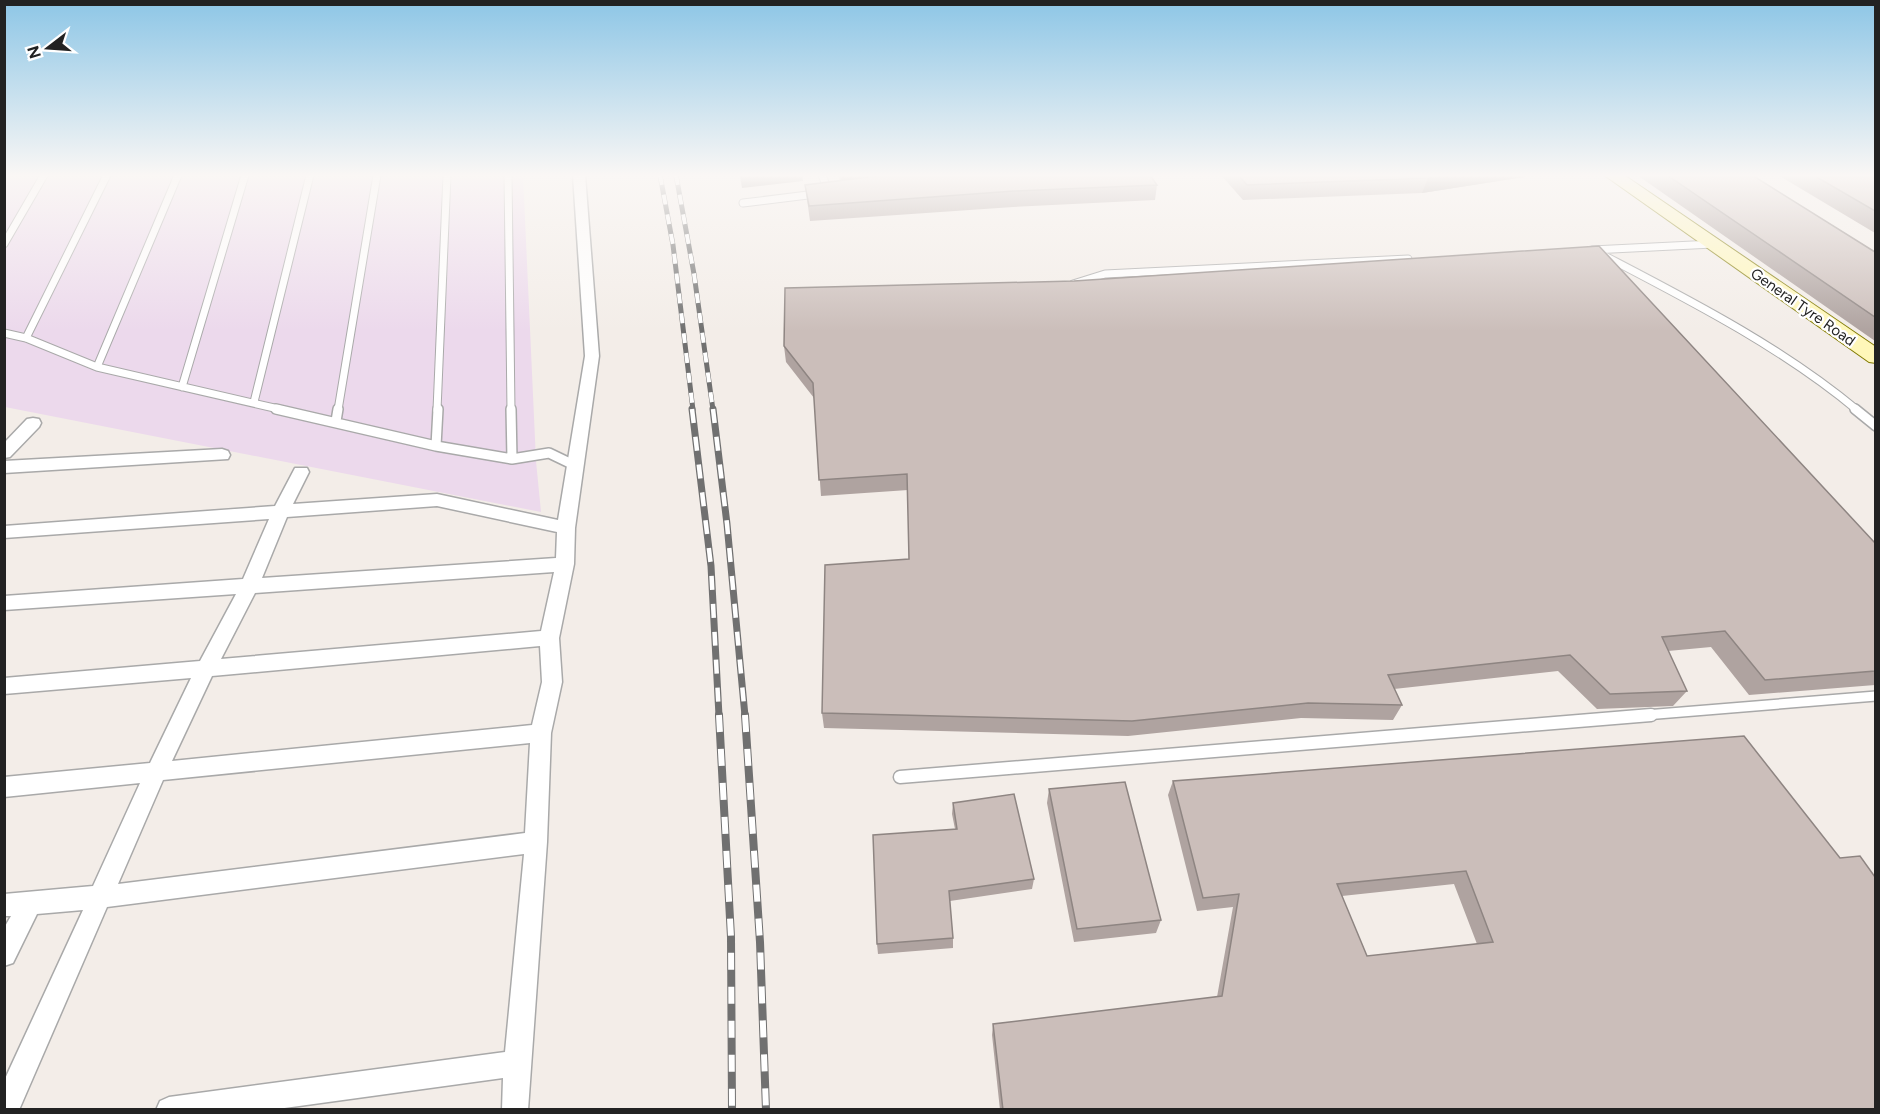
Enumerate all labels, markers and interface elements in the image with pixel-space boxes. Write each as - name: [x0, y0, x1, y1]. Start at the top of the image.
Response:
- north arrow: [18, 18, 78, 78]
- text: N: [23, 44, 45, 61]
- street label: General Tyre Road: [1747, 264, 1859, 350]

